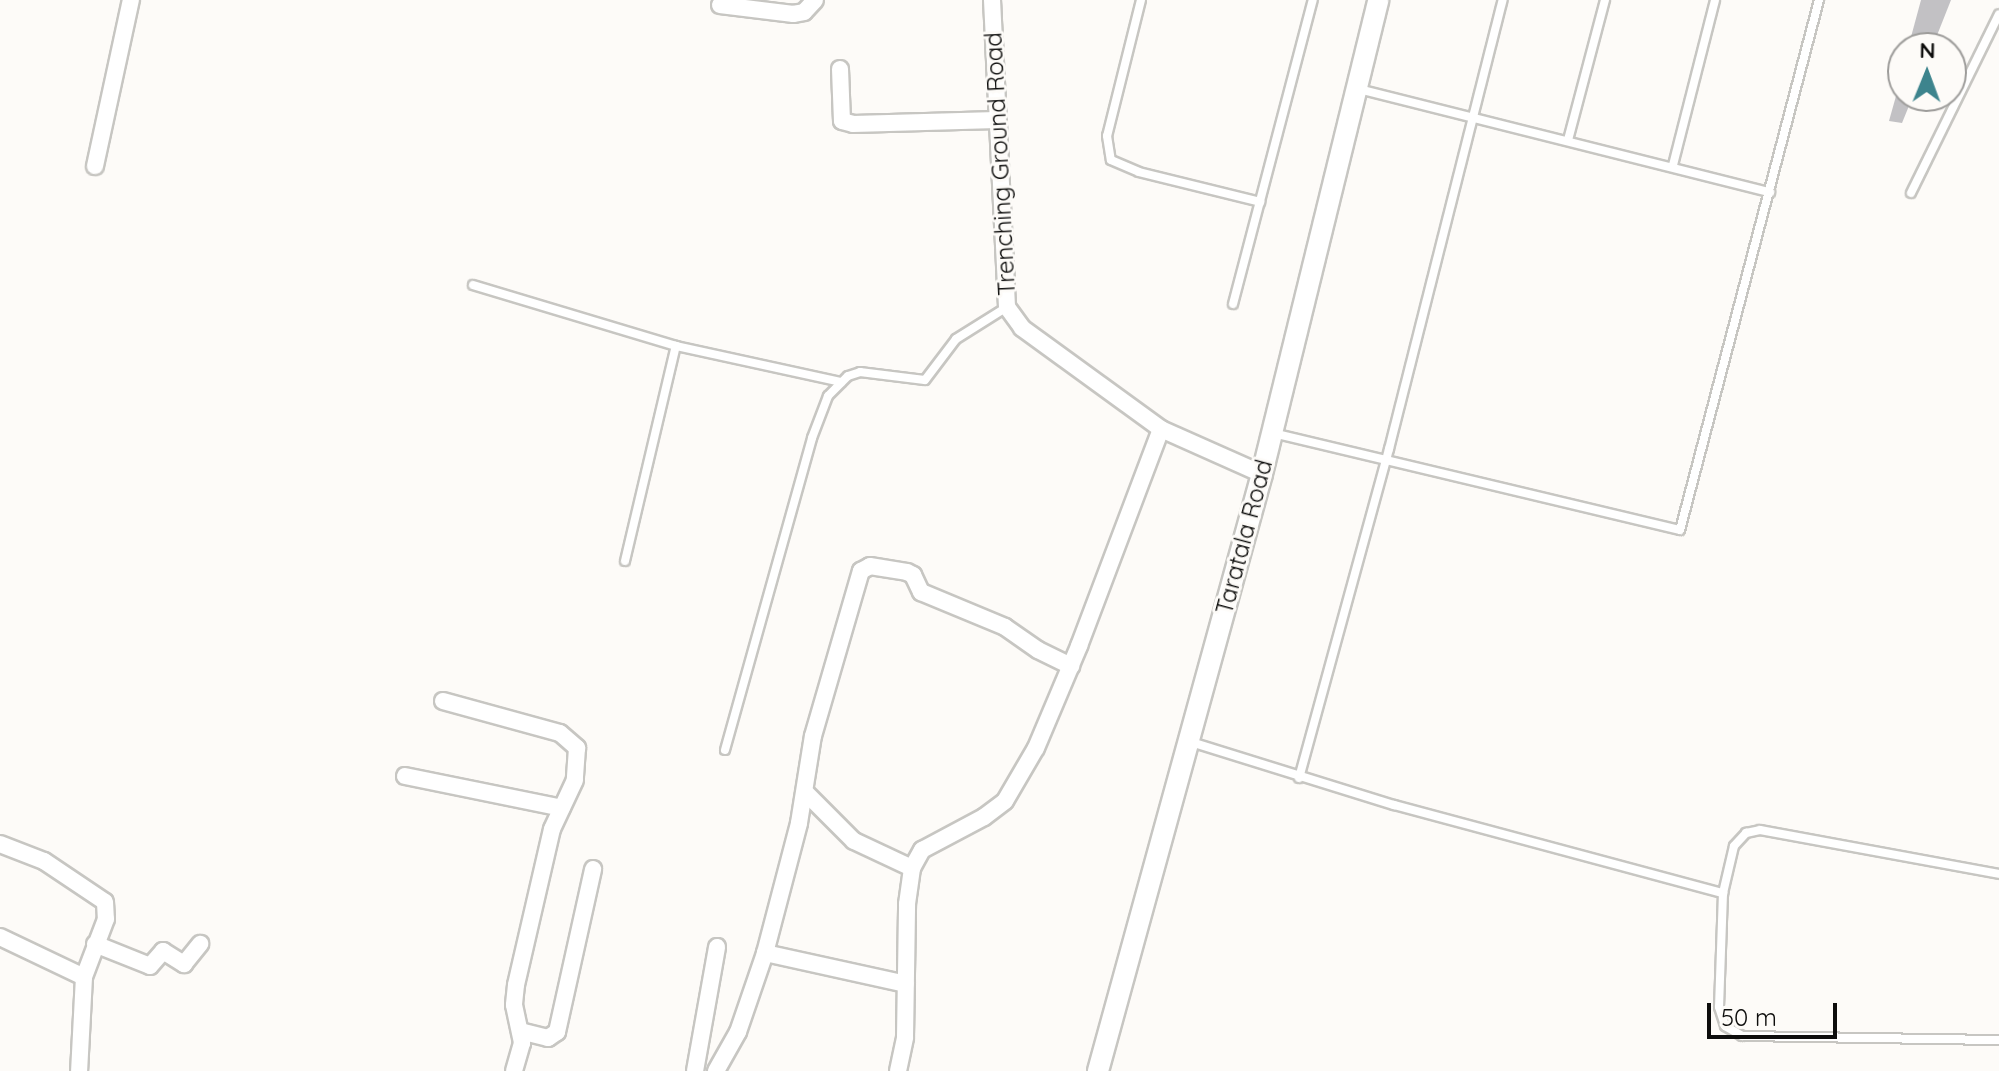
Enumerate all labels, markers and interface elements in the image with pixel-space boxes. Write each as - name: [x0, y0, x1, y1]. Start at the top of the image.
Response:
- street label: Trenching Ground Road: [979, 31, 1021, 297]
- north arrow: [1887, 32, 1967, 112]
- text: N: [1919, 36, 1936, 64]
- street label: Taratala Road: [1210, 456, 1278, 618]
- scale bar: [1711, 987, 1841, 1037]
- text: 50 m: [1721, 1002, 1777, 1032]

